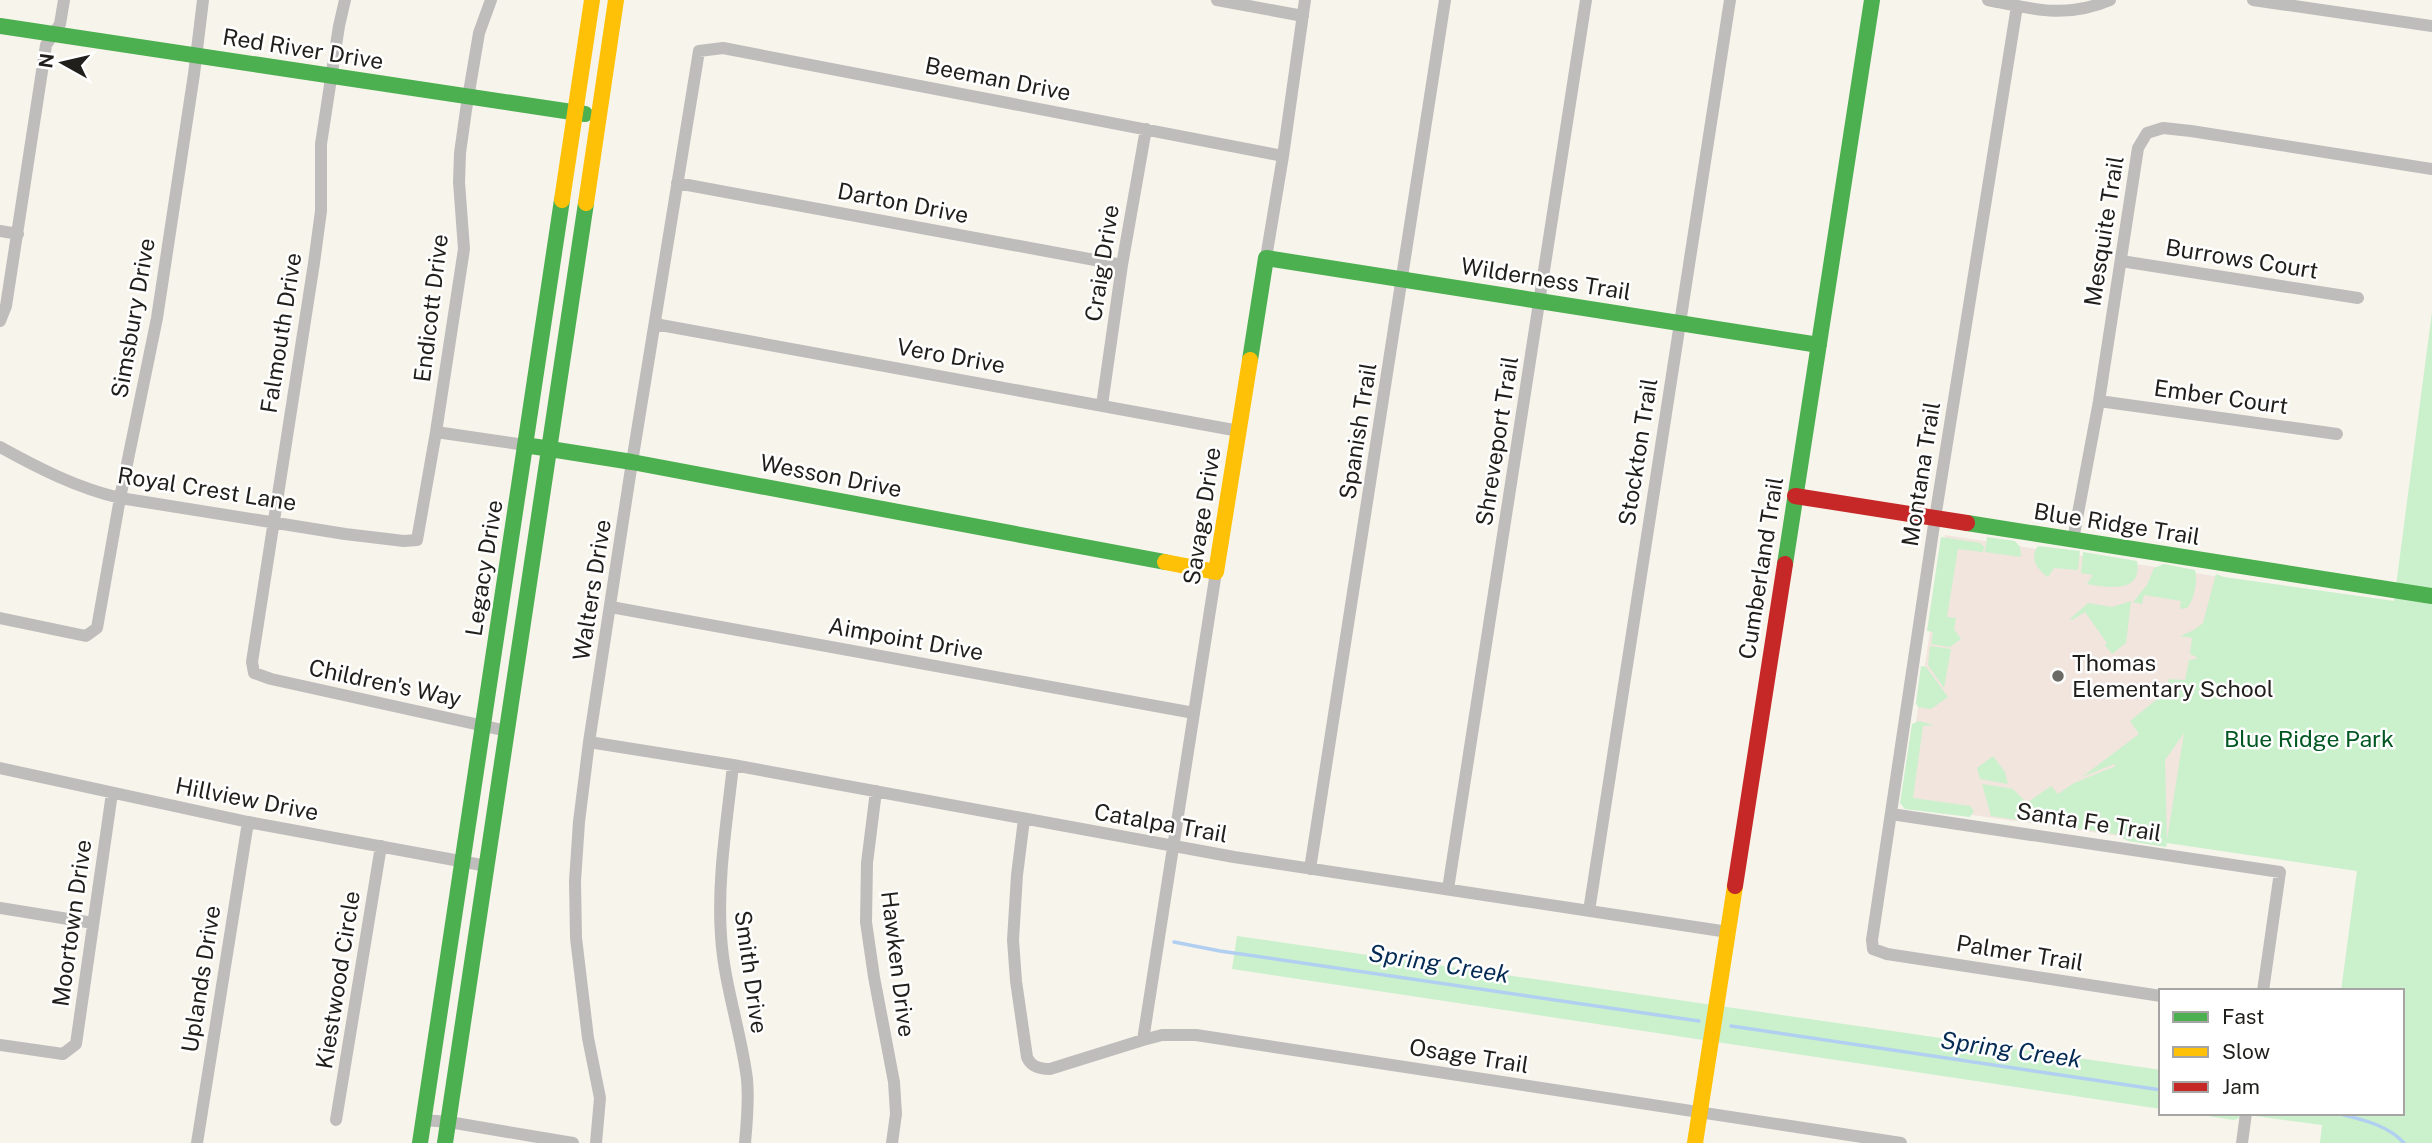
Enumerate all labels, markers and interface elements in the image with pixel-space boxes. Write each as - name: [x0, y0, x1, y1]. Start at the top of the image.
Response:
- street label: Red River Drive: [221, 22, 386, 75]
- north arrow: [28, 28, 98, 98]
- street label: Beeman Drive: [923, 51, 1073, 106]
- text: N: [34, 52, 58, 70]
- street label: Mesquite Trail: [2078, 154, 2129, 308]
- street label: Darton Drive: [835, 177, 971, 228]
- street label: Craig Drive: [1079, 203, 1124, 323]
- street label: Endicott Drive: [408, 232, 453, 384]
- street label: Burrows Court: [2164, 233, 2320, 284]
- street label: Simsbury Drive: [105, 236, 160, 400]
- street label: Falmouth Drive: [254, 251, 307, 415]
- street label: Wilderness Trail: [1459, 252, 1633, 305]
- street label: Vero Drive: [895, 333, 1007, 378]
- street label: Shreveport Trail: [1470, 354, 1523, 528]
- street label: Spanish Trail: [1333, 361, 1382, 501]
- street label: Ember Court: [2152, 374, 2290, 419]
- street label: Stockton Trail: [1613, 376, 1662, 528]
- street label: Montana Trail: [1896, 400, 1945, 548]
- street label: Savage Drive: [1177, 445, 1226, 587]
- street label: Wesson Drive: [758, 449, 904, 502]
- street label: Royal Crest Lane: [116, 461, 298, 516]
- street label: Cumberland Trail: [1733, 475, 1788, 661]
- street label: Blue Ridge Trail: [2032, 497, 2202, 550]
- street label: Legacy Drive: [459, 498, 508, 638]
- street label: Walters Drive: [567, 517, 616, 662]
- street label: Aimpoint Drive: [826, 612, 986, 665]
- place label: Thomas Elementary School: [2072, 649, 2274, 702]
- street label: Children's Way: [306, 653, 464, 712]
- marker: Thomas Elementary School: [2050, 668, 2066, 684]
- park label: Blue Ridge Park: [2224, 725, 2394, 752]
- street label: Hillview Drive: [173, 771, 321, 826]
- street label: Catalpa Trail: [1092, 797, 1230, 848]
- street label: Santa Fe Trail: [2014, 797, 2164, 846]
- street label: Moortown Drive: [46, 838, 97, 1008]
- street label: Kiestwood Circle: [310, 889, 365, 1071]
- street label: Hawken Drive: [876, 889, 921, 1039]
- street label: Uplands Drive: [176, 903, 225, 1054]
- street label: Smith Drive: [730, 909, 773, 1035]
- street label: Palmer Trail: [1954, 929, 2086, 976]
- water label: Spring Creek: [1367, 938, 1512, 988]
- legend: [2159, 989, 2404, 1115]
- text: Fast: [2222, 1004, 2264, 1029]
- water label: Spring Creek: [1939, 1025, 2083, 1073]
- street label: Osage Trail: [1407, 1033, 1531, 1078]
- text: Slow: [2222, 1039, 2270, 1064]
- text: Jam: [2222, 1074, 2260, 1099]

